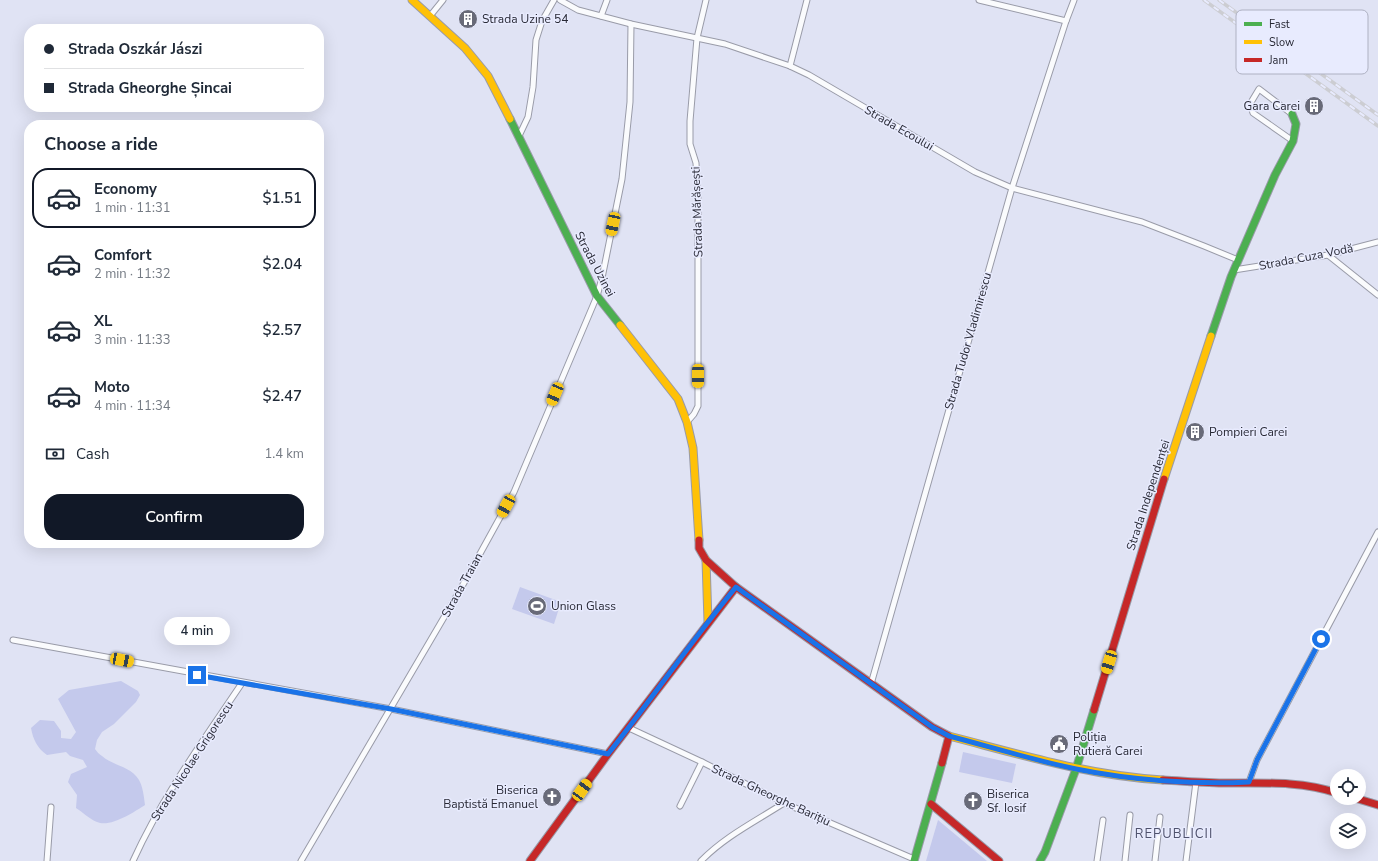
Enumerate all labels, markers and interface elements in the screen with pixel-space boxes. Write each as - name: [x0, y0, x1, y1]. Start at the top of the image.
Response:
- building icon: Strada Uzine 54: [457, 8, 479, 30]
- legend: [1236, 10, 1368, 74]
- place label: Strada Uzine 54: [482, 11, 568, 27]
- text: Fast: [1269, 17, 1290, 32]
- text: Slow: [1269, 35, 1294, 50]
- text: Strada Oszkár Jászi: [68, 39, 202, 59]
- text: Jam: [1268, 53, 1288, 68]
- text: Strada Gheorghe Șincai: [68, 78, 232, 98]
- building icon: Gara Carei: [1303, 95, 1325, 117]
- place label: Gara Carei: [1244, 98, 1300, 114]
- street label: Strada Ecoului: [861, 102, 937, 154]
- text: Choose a ride: [44, 132, 158, 156]
- street label: Strada Mărășești: [687, 166, 707, 258]
- text: Economy: [94, 179, 157, 199]
- icon: car: [46, 180, 82, 216]
- text: $1.51: [262, 188, 302, 208]
- text: 1 min · 11:31: [94, 199, 170, 217]
- car: [605, 211, 621, 237]
- street label: Strada Uzinei: [571, 229, 619, 299]
- street label: Strada Cuza Vodă: [1257, 240, 1355, 274]
- text: Comfort: [94, 245, 151, 265]
- icon: car: [46, 246, 82, 282]
- text: $2.04: [262, 254, 302, 274]
- text: 2 min · 11:32: [94, 265, 170, 283]
- street label: Strada Tudor Vladimirescu: [941, 270, 995, 412]
- text: XL: [94, 311, 113, 331]
- icon: car: [46, 312, 82, 348]
- text: $2.57: [262, 320, 302, 340]
- text: 3 min · 11:33: [94, 331, 170, 349]
- car: [692, 364, 704, 388]
- text: Moto: [94, 377, 130, 397]
- icon: car: [46, 378, 82, 414]
- car: [545, 381, 565, 407]
- text: $2.47: [262, 386, 302, 406]
- text: 4 min · 11:34: [94, 397, 170, 415]
- building icon: Pompieri Carei: [1184, 421, 1206, 443]
- place label: Pompieri Carei: [1209, 424, 1287, 440]
- street label: Strada Independenței: [1123, 438, 1173, 552]
- icon: cash: [44, 443, 66, 465]
- text: Cash: [76, 444, 110, 464]
- text: 1.4 km: [264, 445, 304, 463]
- car: [495, 493, 517, 519]
- button: Confirm: [44, 494, 304, 540]
- street label: Strada Traian: [438, 550, 486, 620]
- sports icon: Union Glass: [526, 595, 548, 617]
- place label: Union Glass: [551, 598, 616, 614]
- callout: 4 min: [164, 617, 230, 645]
- text: 4 min: [180, 622, 214, 640]
- route start: [1312, 630, 1330, 648]
- car: [1100, 649, 1118, 675]
- car: [109, 652, 135, 668]
- route end: [188, 666, 206, 684]
- street label: Strada Nicolae Grigorescu: [147, 698, 237, 824]
- place label: Poliția Rutieră Carei: [1073, 729, 1142, 759]
- public building icon: Poliția Rutieră Carei: [1048, 733, 1070, 755]
- street label: Strada Gheorghe Barițiu: [709, 760, 833, 830]
- map controls: [1330, 769, 1366, 849]
- button: locate: [1330, 769, 1366, 805]
- car: [570, 777, 594, 803]
- place label: Biserica Baptistă Emanuel: [443, 782, 538, 812]
- church icon: Biserica Baptistă Emanuel: [541, 786, 563, 808]
- place label: Biserica Sf. Iosif: [987, 786, 1029, 816]
- church icon: Biserica Sf. Iosif: [962, 790, 984, 812]
- button: layers: [1330, 813, 1366, 849]
- district label: REPUBLICII: [1135, 825, 1213, 843]

